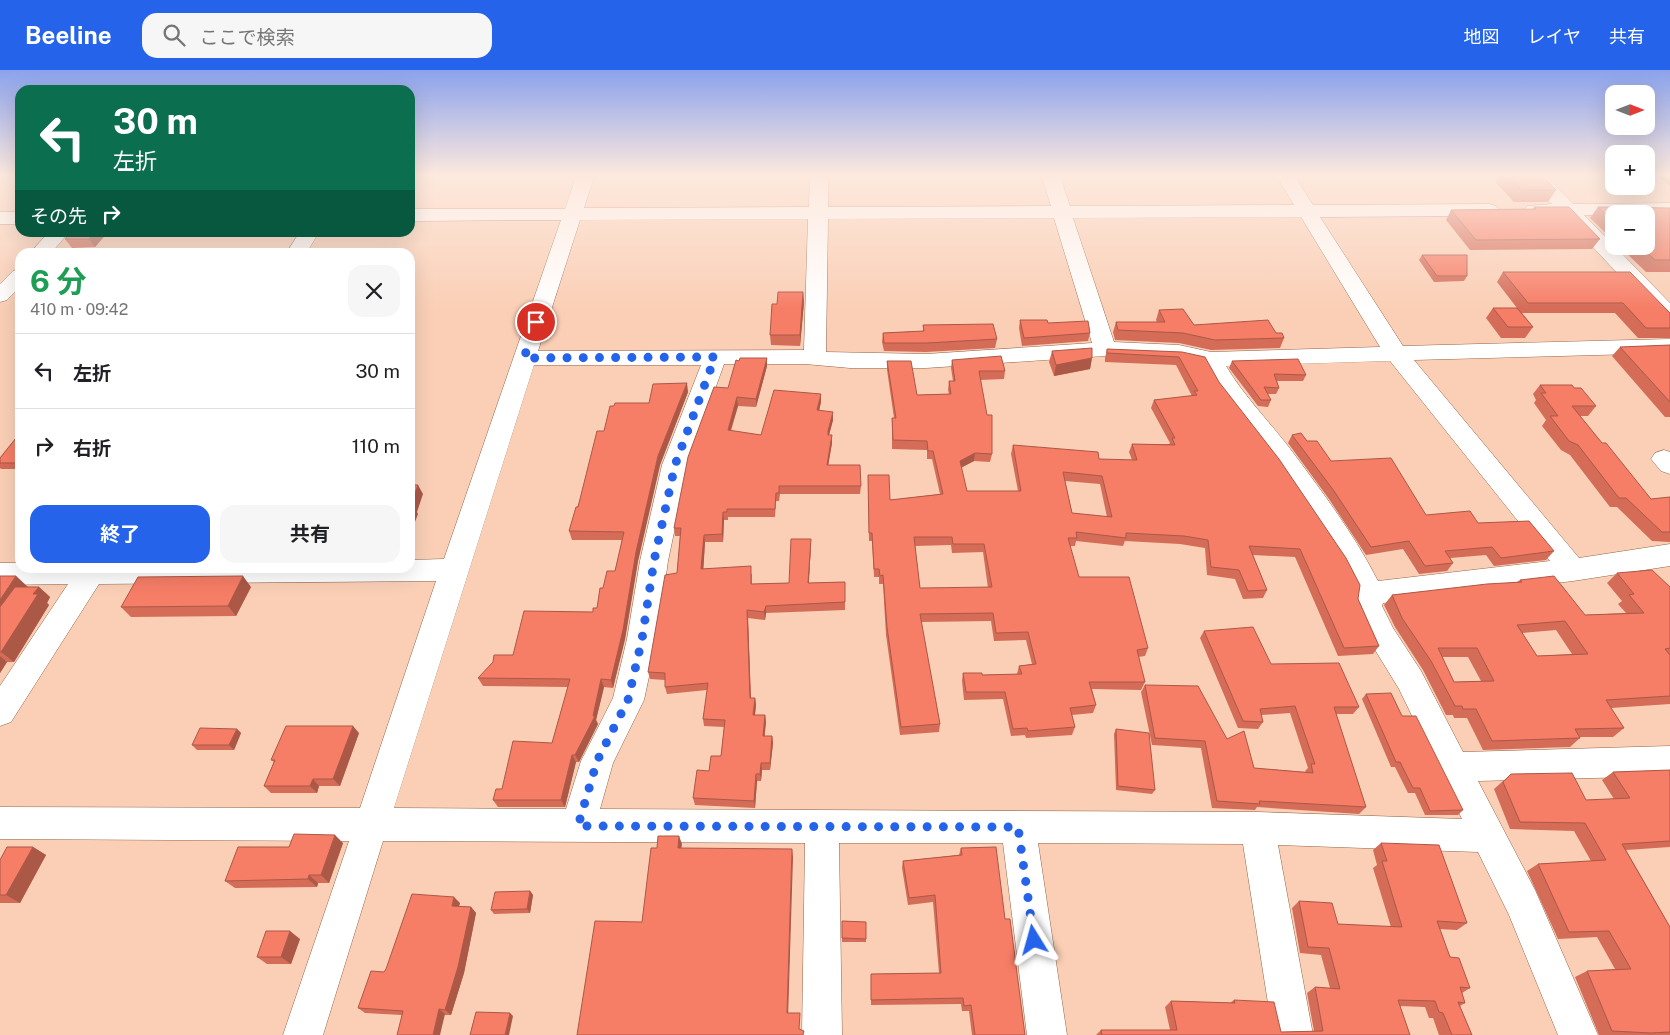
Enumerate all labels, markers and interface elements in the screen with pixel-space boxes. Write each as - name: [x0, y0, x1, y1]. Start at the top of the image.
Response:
- search box: [142, 13, 492, 58]
- text: Beeline: [25, 21, 112, 49]
- icon: search: [160, 21, 188, 49]
- text: ここで検索: [200, 26, 295, 48]
- text: 地図: [1464, 26, 1500, 47]
- text: レイヤ: [1528, 26, 1581, 47]
- text: 共有: [1609, 26, 1645, 47]
- north arrow: [1605, 85, 1655, 135]
- map controls: [1605, 85, 1655, 255]
- text: 30 m: [113, 101, 198, 142]
- icon: left: [30, 105, 95, 170]
- button: +: [1605, 145, 1655, 195]
- text: 左折: [113, 148, 157, 174]
- icon: right: [97, 200, 125, 228]
- text: その先: [30, 205, 87, 227]
- button: −: [1605, 205, 1655, 255]
- text: 6 分: [30, 263, 87, 299]
- button: close: [348, 265, 400, 317]
- text: 410 m · 09:42: [30, 300, 128, 319]
- pin: [515, 301, 557, 343]
- icon: arrive: [522, 308, 550, 336]
- icon: left: [30, 357, 58, 385]
- text: 30 m: [355, 360, 400, 382]
- text: 左折: [73, 362, 111, 384]
- icon: right: [30, 432, 58, 460]
- text: 110 m: [352, 435, 400, 457]
- text: 右折: [73, 437, 111, 459]
- button: 終了: [30, 505, 210, 563]
- button: 共有: [220, 505, 400, 563]
- position arrow: [1007, 913, 1059, 965]

